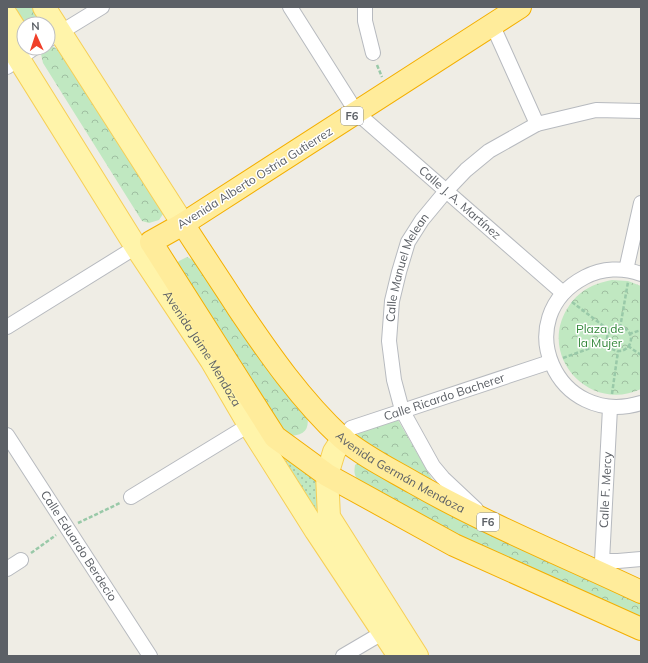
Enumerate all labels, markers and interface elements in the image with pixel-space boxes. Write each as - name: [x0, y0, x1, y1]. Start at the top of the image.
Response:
- north arrow: [16, 16, 56, 56]
- text: N: [31, 19, 40, 33]
- road number: F6: [341, 107, 363, 125]
- street label: Avenida Alberto Ostria Gutierrez: [174, 123, 335, 232]
- street label: Calle J. A. Martínez: [416, 163, 504, 242]
- street label: Calle Manuel Melean: [382, 210, 432, 322]
- street label: Avenida Jaime Mendoza: [160, 288, 244, 409]
- park label: Plaza de la Mujer: [576, 321, 624, 350]
- street label: Calle Ricardo Bacherer: [382, 369, 507, 424]
- street label: Avenida Germán Mendoza: [333, 428, 468, 516]
- street label: Calle F. Mercy: [596, 451, 615, 528]
- street label: Calle Eduardo Berdecio: [38, 487, 120, 604]
- road number: F6: [477, 513, 499, 531]

